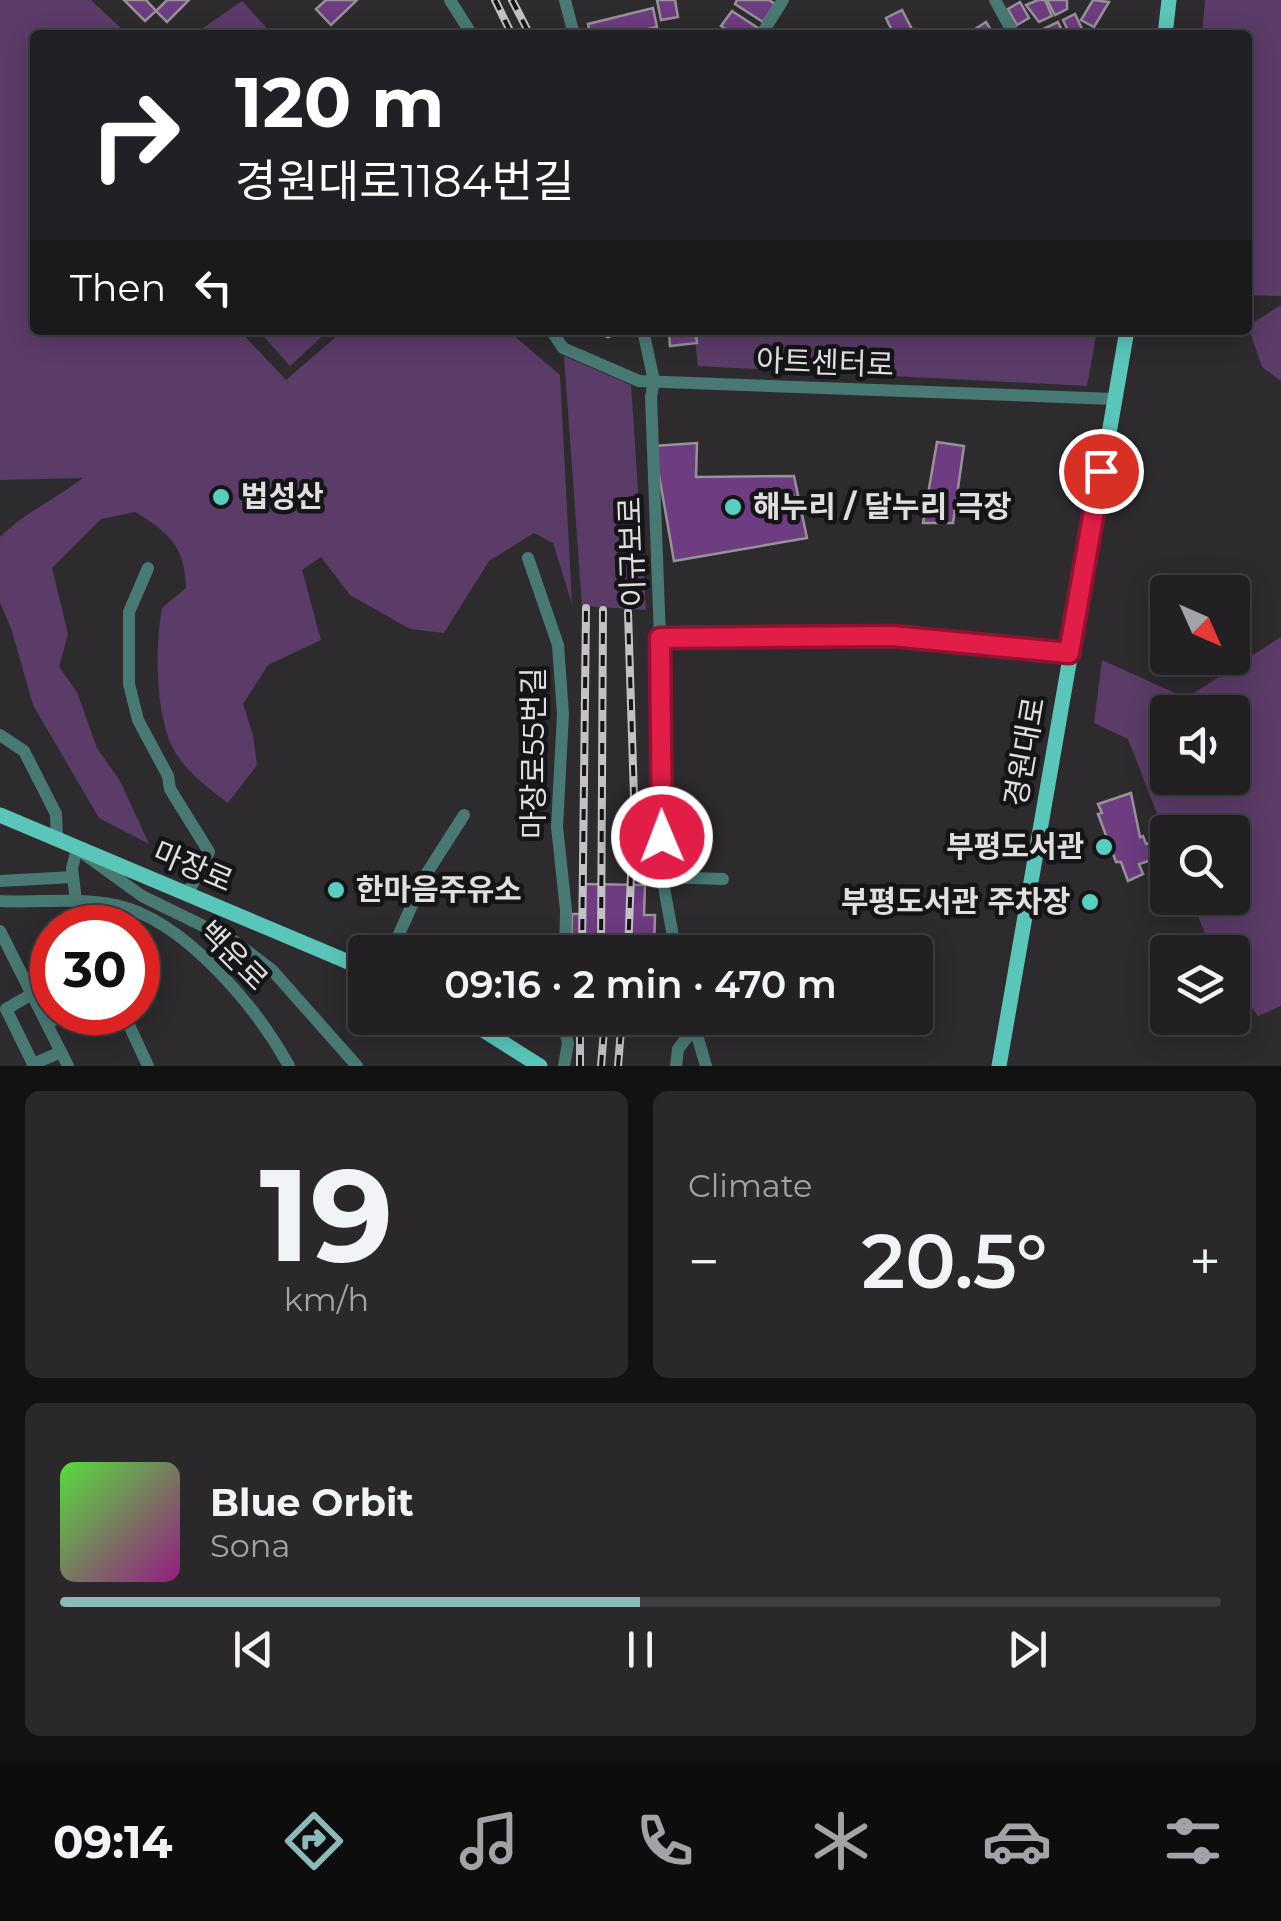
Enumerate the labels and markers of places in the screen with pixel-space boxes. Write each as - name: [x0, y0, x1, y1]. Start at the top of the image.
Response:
- pin: [1059, 429, 1144, 514]
- place label: 법성산: [241, 478, 324, 515]
- marker: 법성산: [210, 486, 232, 508]
- place label: 해누리 / 달누리 극장: [753, 488, 1011, 525]
- marker: 해누리 / 달누리 극장: [722, 496, 744, 518]
- place label: 부평도서관: [946, 828, 1084, 865]
- marker: 부평도서관: [1093, 836, 1115, 858]
- place label: 한마음주유소: [356, 871, 522, 908]
- marker: 한마음주유소: [325, 879, 347, 901]
- place label: 부평도서관 주차장: [841, 883, 1070, 920]
- marker: 부평도서관 주차장: [1079, 891, 1101, 913]

